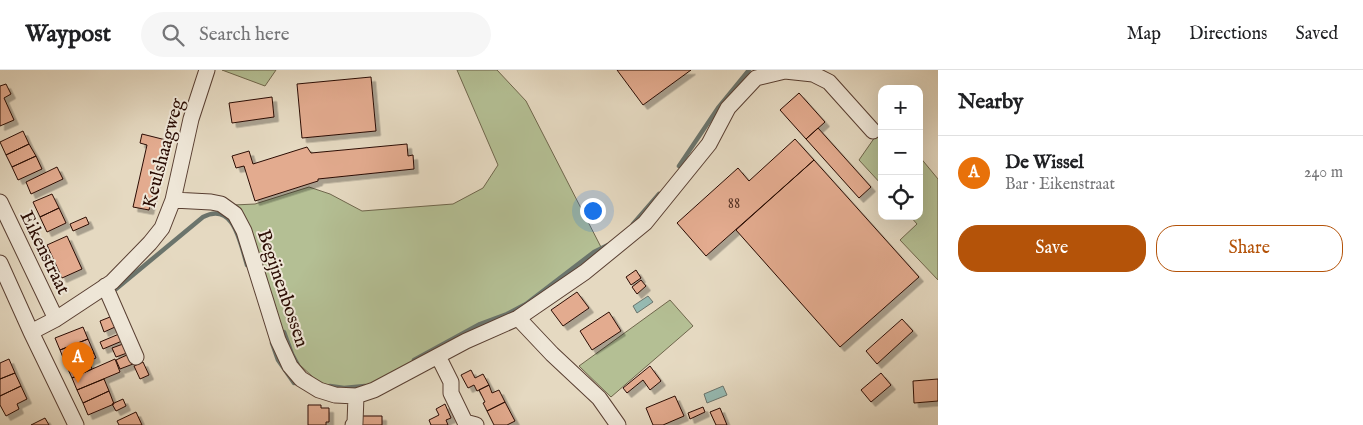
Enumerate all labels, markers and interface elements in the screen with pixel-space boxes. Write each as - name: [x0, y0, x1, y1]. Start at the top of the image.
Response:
- search box: [141, 12, 491, 57]
- text: Waypost: [25, 19, 111, 50]
- icon: search: [159, 21, 187, 49]
- text: Search here: [199, 23, 290, 47]
- text: Map: [1127, 23, 1161, 46]
- text: Directions: [1189, 23, 1267, 46]
- text: Saved: [1295, 23, 1338, 46]
- map controls: [878, 85, 923, 220]
- button: +: [878, 85, 923, 130]
- text: Nearby: [958, 89, 1023, 116]
- street label: Keulshaagweg: [138, 95, 190, 211]
- button: −: [878, 130, 923, 175]
- text: De Wissel: [1005, 151, 1084, 175]
- text: A: [969, 163, 979, 183]
- text: 240 m: [1304, 163, 1343, 183]
- button: locate: [878, 175, 923, 220]
- text: Bar · Eikenstraat: [1005, 175, 1115, 195]
- house number: 88: [728, 194, 740, 214]
- your location: [580, 198, 606, 224]
- street label: Eikenstraat: [14, 207, 75, 299]
- button: Save: [958, 225, 1146, 272]
- button: Share: [1156, 225, 1343, 272]
- street label: Begijnenbossen: [251, 227, 313, 351]
- pin: A: [62, 342, 94, 383]

